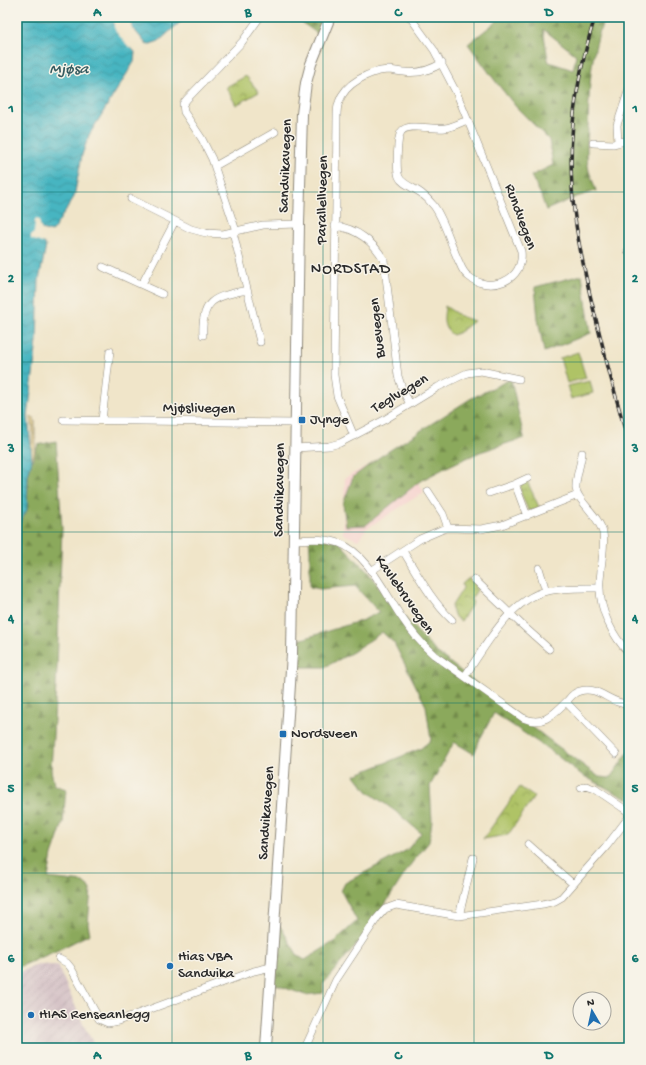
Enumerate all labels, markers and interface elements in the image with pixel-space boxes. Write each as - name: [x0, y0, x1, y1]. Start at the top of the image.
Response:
- text: A: [92, 6, 102, 21]
- text: B: [244, 6, 253, 21]
- text: C: [393, 6, 403, 21]
- text: D: [544, 6, 554, 21]
- water label: Mjøsa: [50, 61, 90, 80]
- text: 1: [7, 102, 14, 117]
- text: 1: [631, 102, 638, 117]
- street label: Sandvikavegen: [275, 119, 297, 213]
- street label: Parallellvegen: [313, 155, 333, 246]
- street label: Rundvegen: [500, 182, 540, 252]
- district label: NORDSTAD: [311, 261, 391, 280]
- text: 2: [8, 272, 15, 287]
- text: 2: [632, 272, 639, 287]
- street label: Buevegen: [366, 297, 390, 360]
- street label: Teglvegen: [367, 370, 432, 418]
- street label: Mjøslivegen: [163, 399, 235, 419]
- place label: Jynge: [310, 411, 349, 429]
- marker: Jynge: [297, 415, 307, 425]
- text: 3: [7, 442, 15, 457]
- text: 3: [631, 442, 639, 457]
- street label: Sandvikavegen: [270, 443, 290, 537]
- street label: Kavlebruvegen: [370, 552, 438, 638]
- text: 4: [7, 612, 15, 627]
- text: 4: [631, 612, 639, 627]
- place label: Nordsveen: [291, 725, 357, 743]
- marker: Nordsveen: [278, 729, 288, 739]
- street label: Sandvikavegen: [255, 766, 279, 860]
- text: 5: [8, 782, 15, 797]
- text: 5: [632, 782, 639, 797]
- place label: Hias VBA Sandvika: [178, 948, 235, 983]
- text: 6: [8, 952, 15, 967]
- text: 6: [632, 952, 639, 967]
- marker: Hias VBA Sandvika: [165, 961, 175, 971]
- north arrow: [572, 991, 612, 1031]
- text: N: [586, 997, 595, 1010]
- place label: HIAS Renseanlegg: [39, 1006, 150, 1024]
- marker: HIAS Renseanlegg: [26, 1010, 36, 1020]
- text: A: [92, 1049, 102, 1064]
- text: B: [244, 1049, 253, 1064]
- text: C: [393, 1049, 403, 1064]
- text: D: [544, 1049, 554, 1064]

